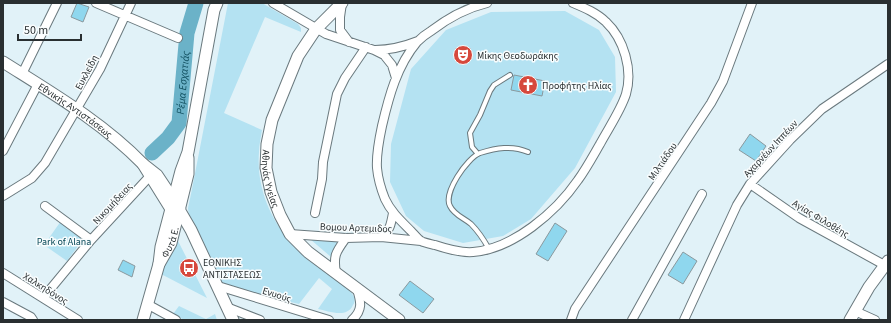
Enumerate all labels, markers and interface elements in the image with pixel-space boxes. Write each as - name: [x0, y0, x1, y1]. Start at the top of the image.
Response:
- scale bar: [18, 16, 81, 42]
- text: 50 m: [24, 22, 48, 39]
- theatre icon: Μίκης Θεοδωράκης: [452, 44, 474, 66]
- place label: Μίκης Θεοδωράκης: [477, 49, 559, 63]
- water label: Ρέμα Εσχατιάς: [173, 50, 193, 115]
- street label: Ευκλείδη: [72, 53, 102, 92]
- church icon: Προφήτης Ηλίας: [517, 74, 539, 96]
- place label: Προφήτης Ηλίας: [542, 79, 612, 93]
- street label: Εθνικής Αντιστάσεως: [35, 80, 116, 142]
- street label: Αχαρνέων Ιππέων: [740, 117, 801, 180]
- street label: Μιλτιάδου: [645, 140, 681, 183]
- street label: Αθηνάς Υγείας: [258, 149, 283, 211]
- street label: Νικομήδειας: [90, 179, 136, 228]
- street label: Αγίας Φιλοθέης: [789, 196, 852, 242]
- street label: Βομου Αρτεμιδος: [320, 220, 393, 236]
- street label: Φυτά Ε.: [158, 225, 183, 260]
- park label: Park of Alana: [37, 235, 91, 249]
- place label: ΕΘΝΙΚΗΣ ΑΝΤΙΣΤΑΣΕΩΣ: [203, 256, 262, 282]
- bus stop icon: ΕΘΝΙΚΗΣ ΑΝΤΙΣΤΑΣΕΩΣ: [178, 257, 200, 279]
- street label: Χαλκηδόνος: [20, 269, 71, 309]
- street label: Ενυούς: [260, 284, 294, 306]

